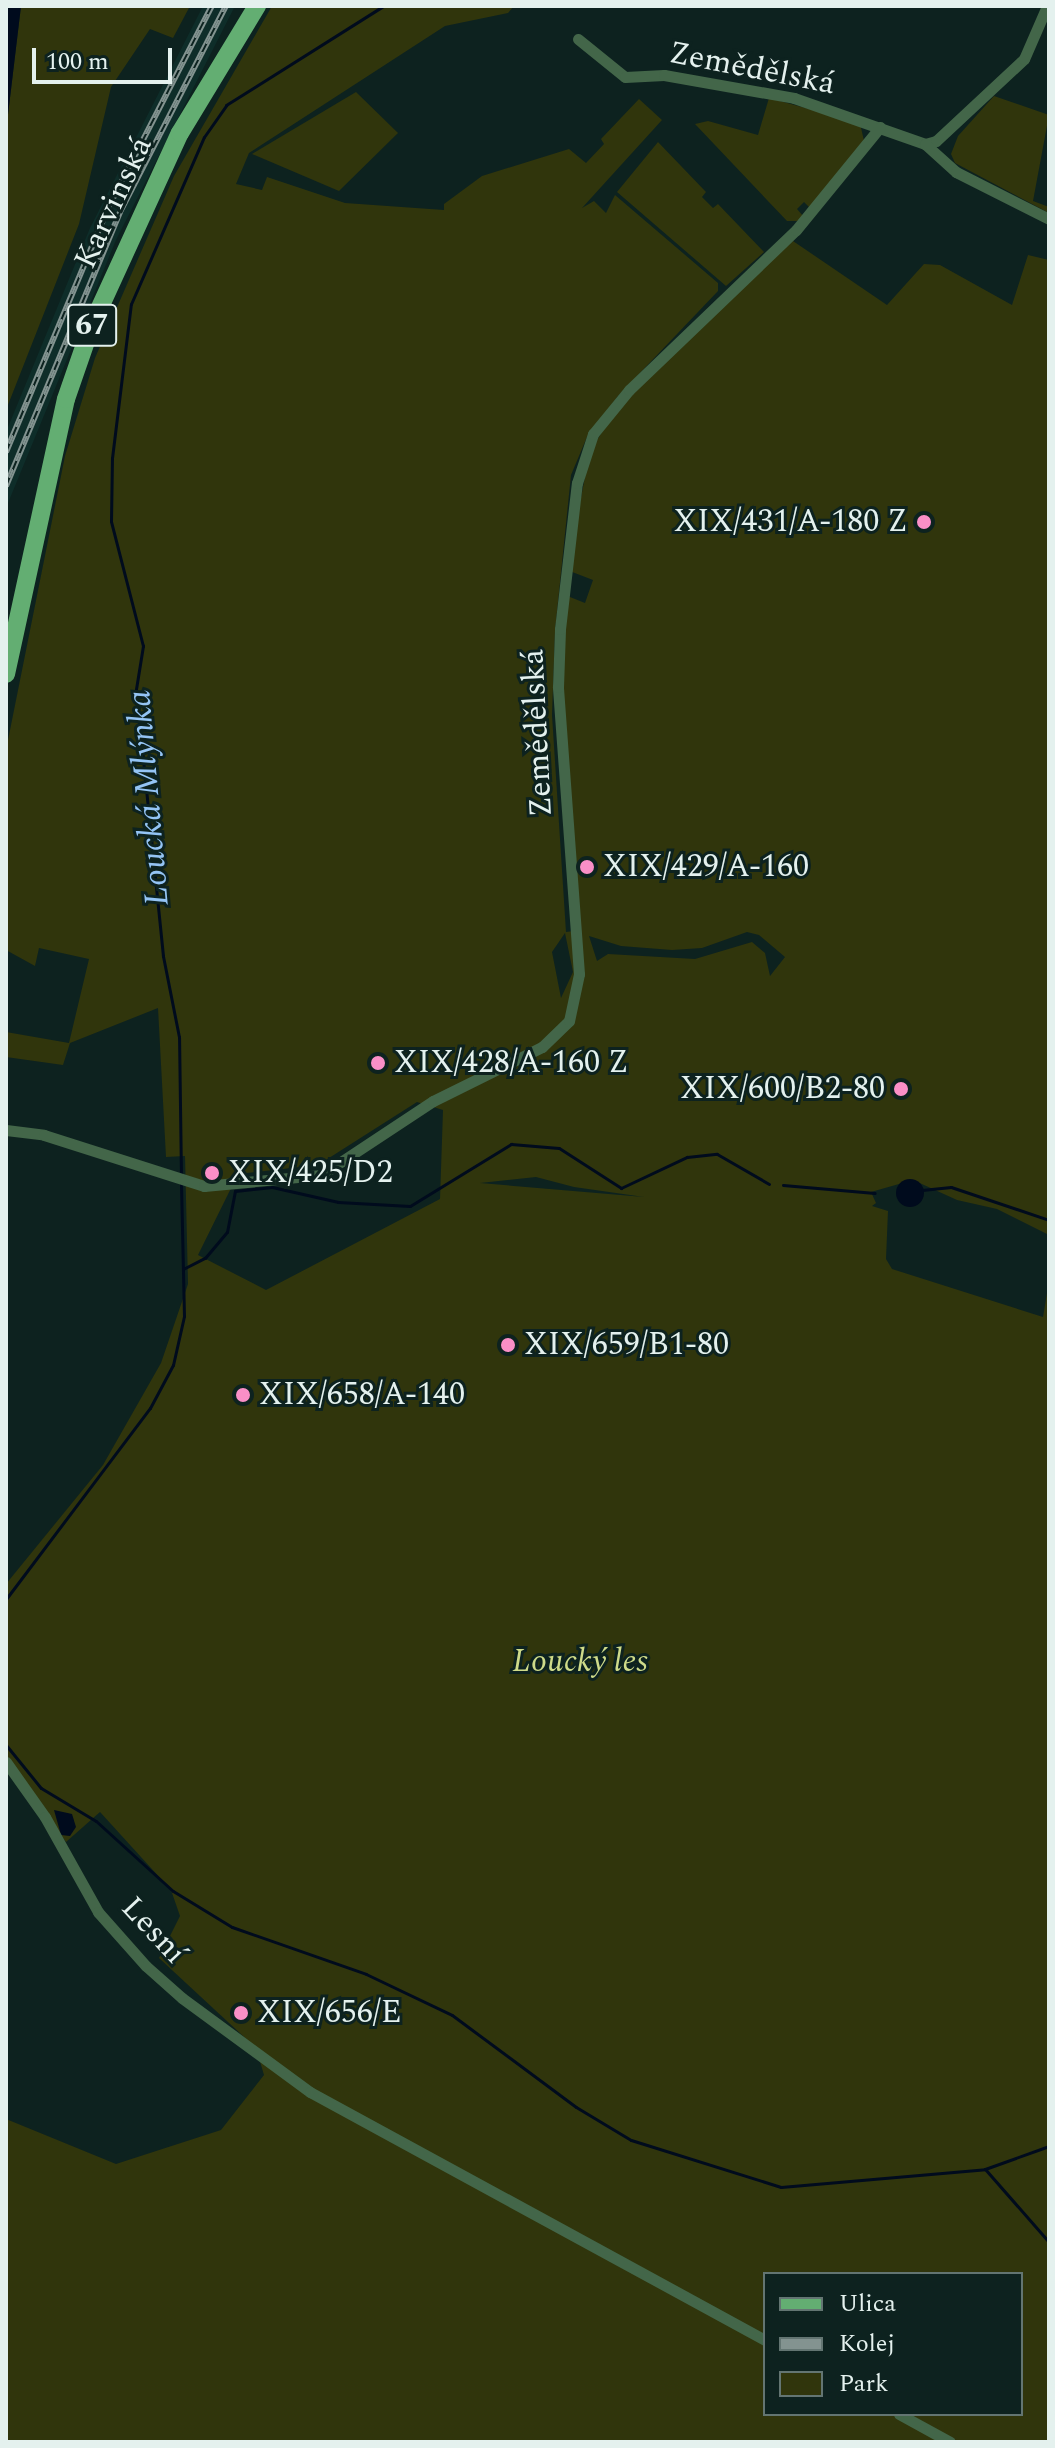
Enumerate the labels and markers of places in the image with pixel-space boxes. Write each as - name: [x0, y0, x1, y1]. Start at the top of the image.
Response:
- place label: XIX/431/A-180 Z: [673, 503, 908, 541]
- marker: XIX/431/A-180 Z: [915, 513, 933, 531]
- place label: XIX/429/A-160: [603, 848, 809, 886]
- marker: XIX/429/A-160: [578, 858, 596, 876]
- place label: XIX/428/A-160 Z: [394, 1044, 629, 1082]
- marker: XIX/428/A-160 Z: [369, 1054, 387, 1072]
- place label: XIX/600/B2-80: [680, 1070, 885, 1108]
- marker: XIX/600/B2-80: [892, 1080, 910, 1098]
- place label: XIX/425/D2: [228, 1154, 393, 1192]
- marker: XIX/425/D2: [203, 1164, 221, 1182]
- place label: XIX/659/B1-80: [524, 1326, 729, 1364]
- marker: XIX/659/B1-80: [499, 1336, 517, 1354]
- place label: XIX/658/A-140: [259, 1376, 465, 1414]
- marker: XIX/658/A-140: [234, 1386, 252, 1404]
- place label: XIX/656/E: [257, 1994, 402, 2032]
- marker: XIX/656/E: [232, 2004, 250, 2022]

